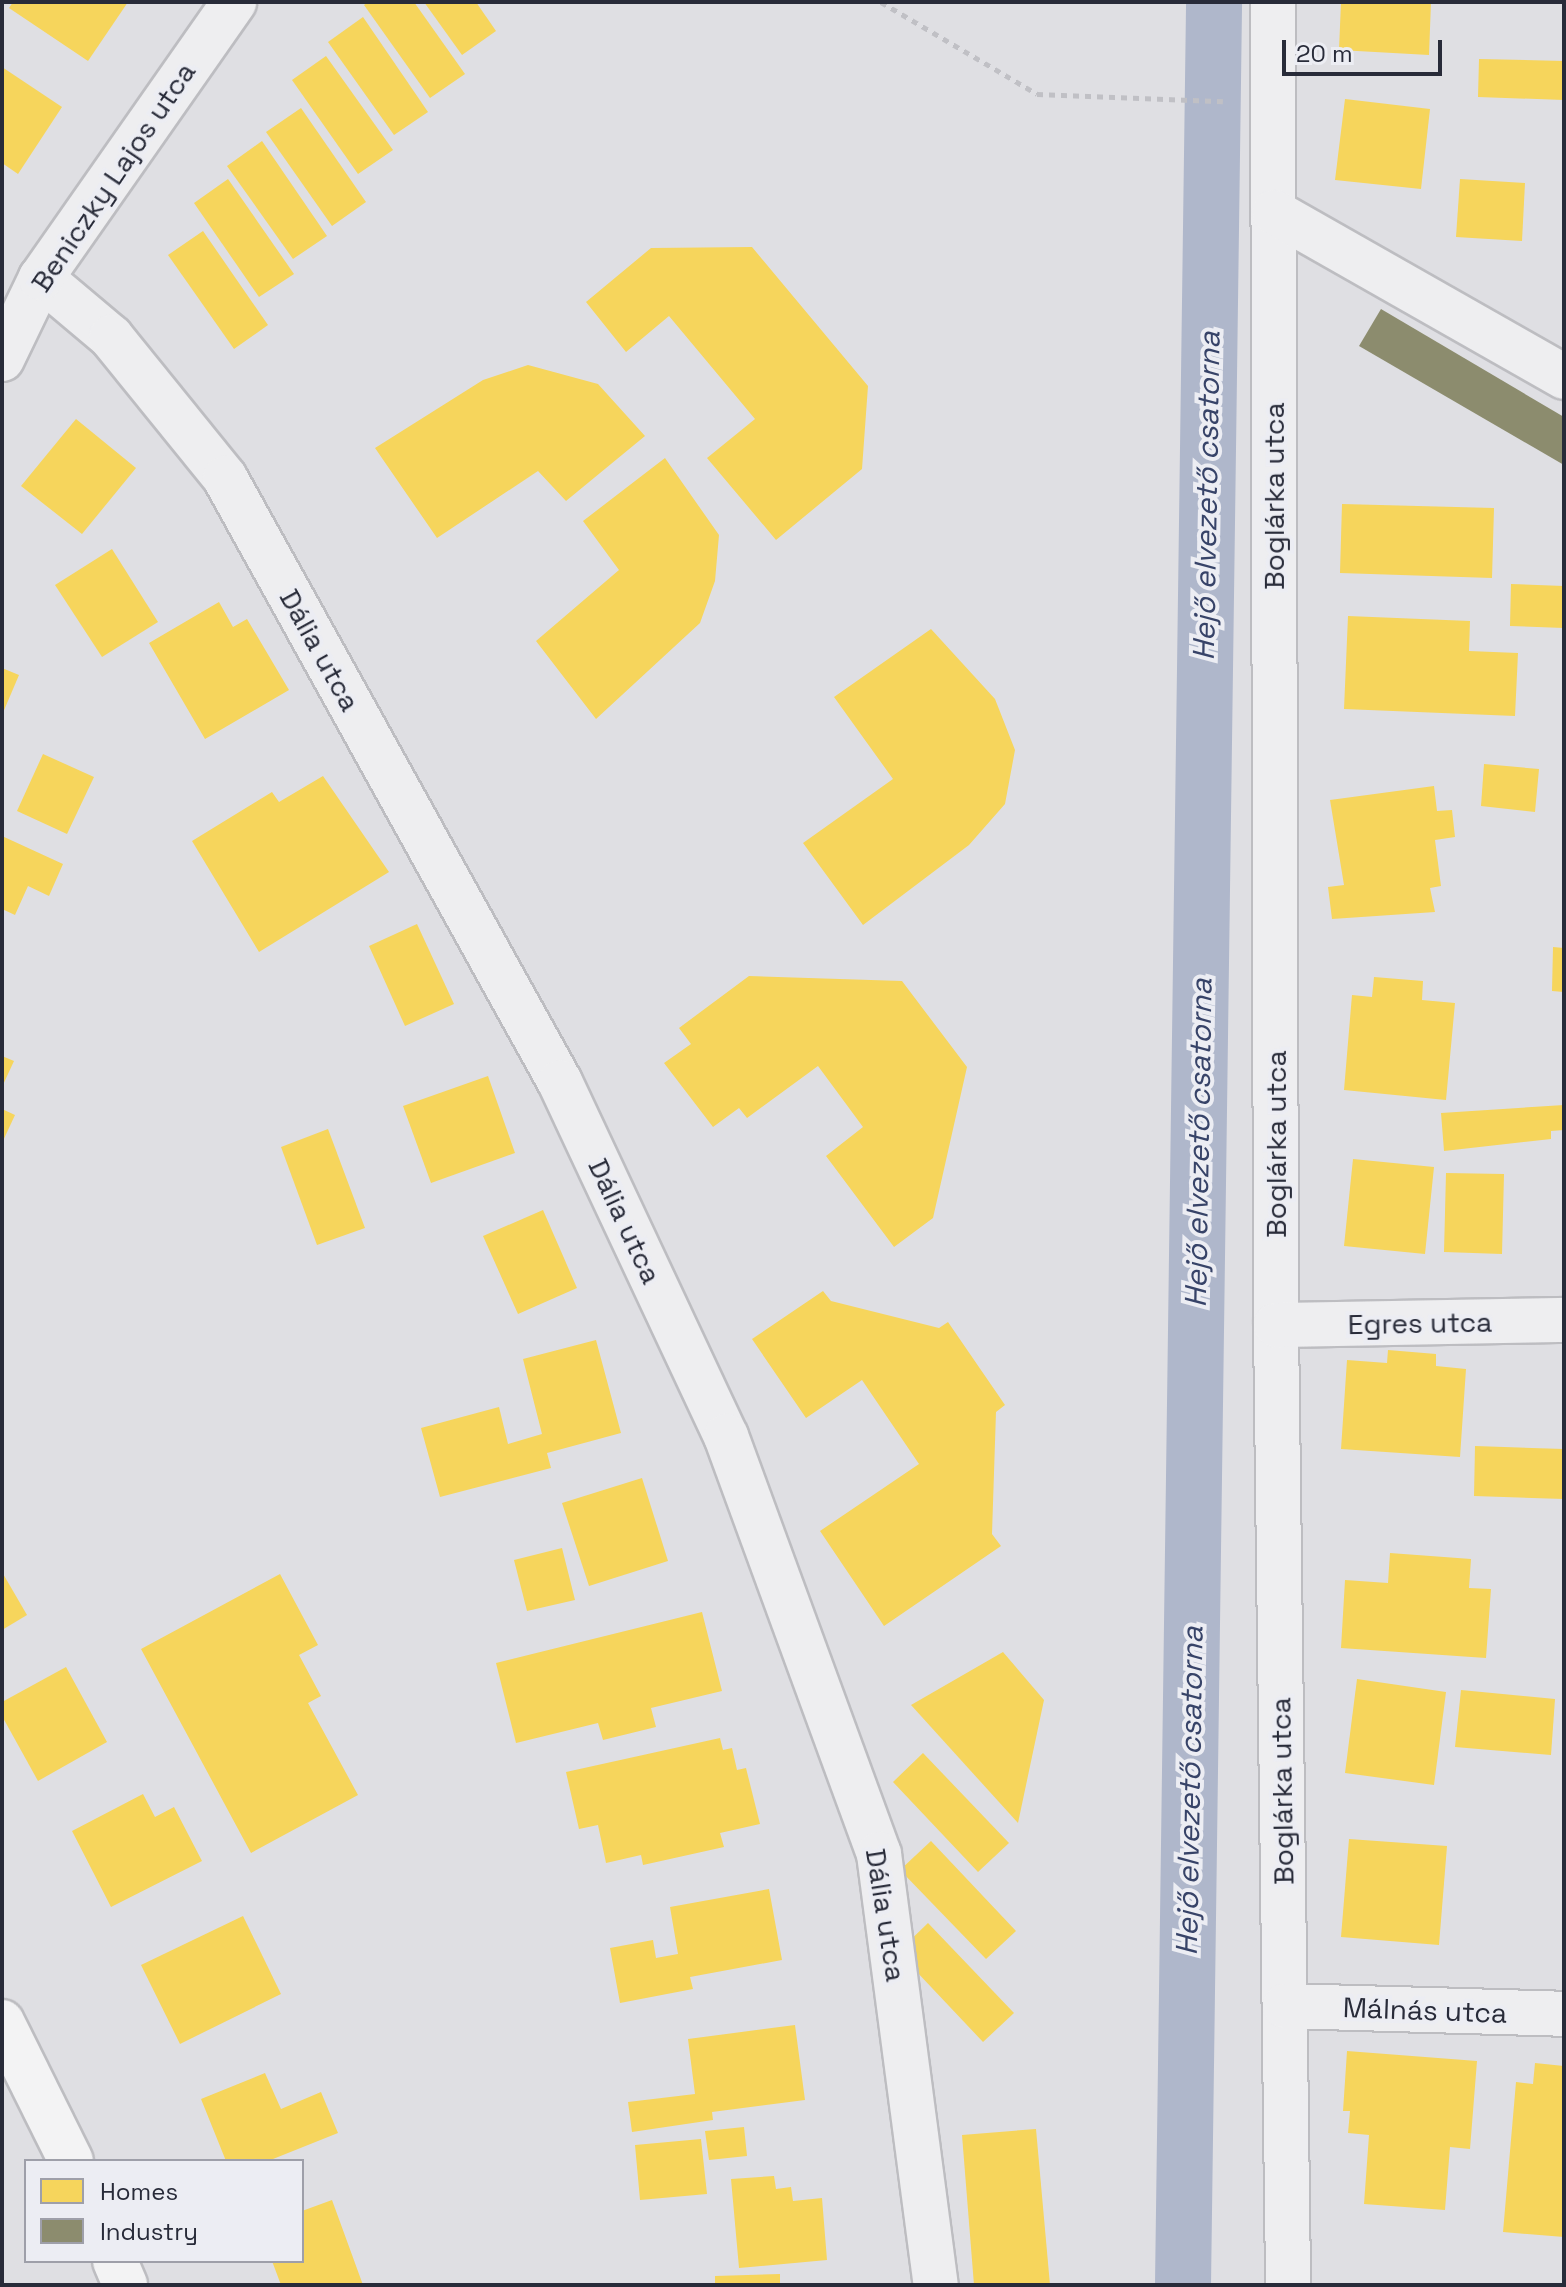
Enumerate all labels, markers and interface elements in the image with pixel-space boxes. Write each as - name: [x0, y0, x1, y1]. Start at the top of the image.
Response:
- scale bar: [1286, 24, 1446, 74]
- text: 20 m: [1296, 38, 1353, 69]
- street label: Beniczky Lajos utca: [24, 56, 202, 298]
- water label: Hejő elvezető csatorna: [1186, 331, 1228, 661]
- street label: Boglárka utca: [1257, 402, 1291, 590]
- street label: Dália utca: [273, 583, 367, 717]
- water label: Hejő elvezető csatorna: [1178, 978, 1220, 1308]
- street label: Boglárka utca: [1259, 1050, 1293, 1238]
- street label: Dália utca: [581, 1153, 669, 1289]
- street label: Egres utca: [1347, 1305, 1493, 1341]
- water label: Hejő elvezető csatorna: [1169, 1626, 1211, 1956]
- street label: Boglárka utca: [1264, 1697, 1300, 1885]
- street label: Dália utca: [859, 1846, 913, 1984]
- street label: Málnás utca: [1342, 1990, 1508, 2030]
- legend: [24, 2159, 304, 2263]
- text: Homes: [100, 2176, 178, 2207]
- text: Industry: [100, 2216, 198, 2247]

